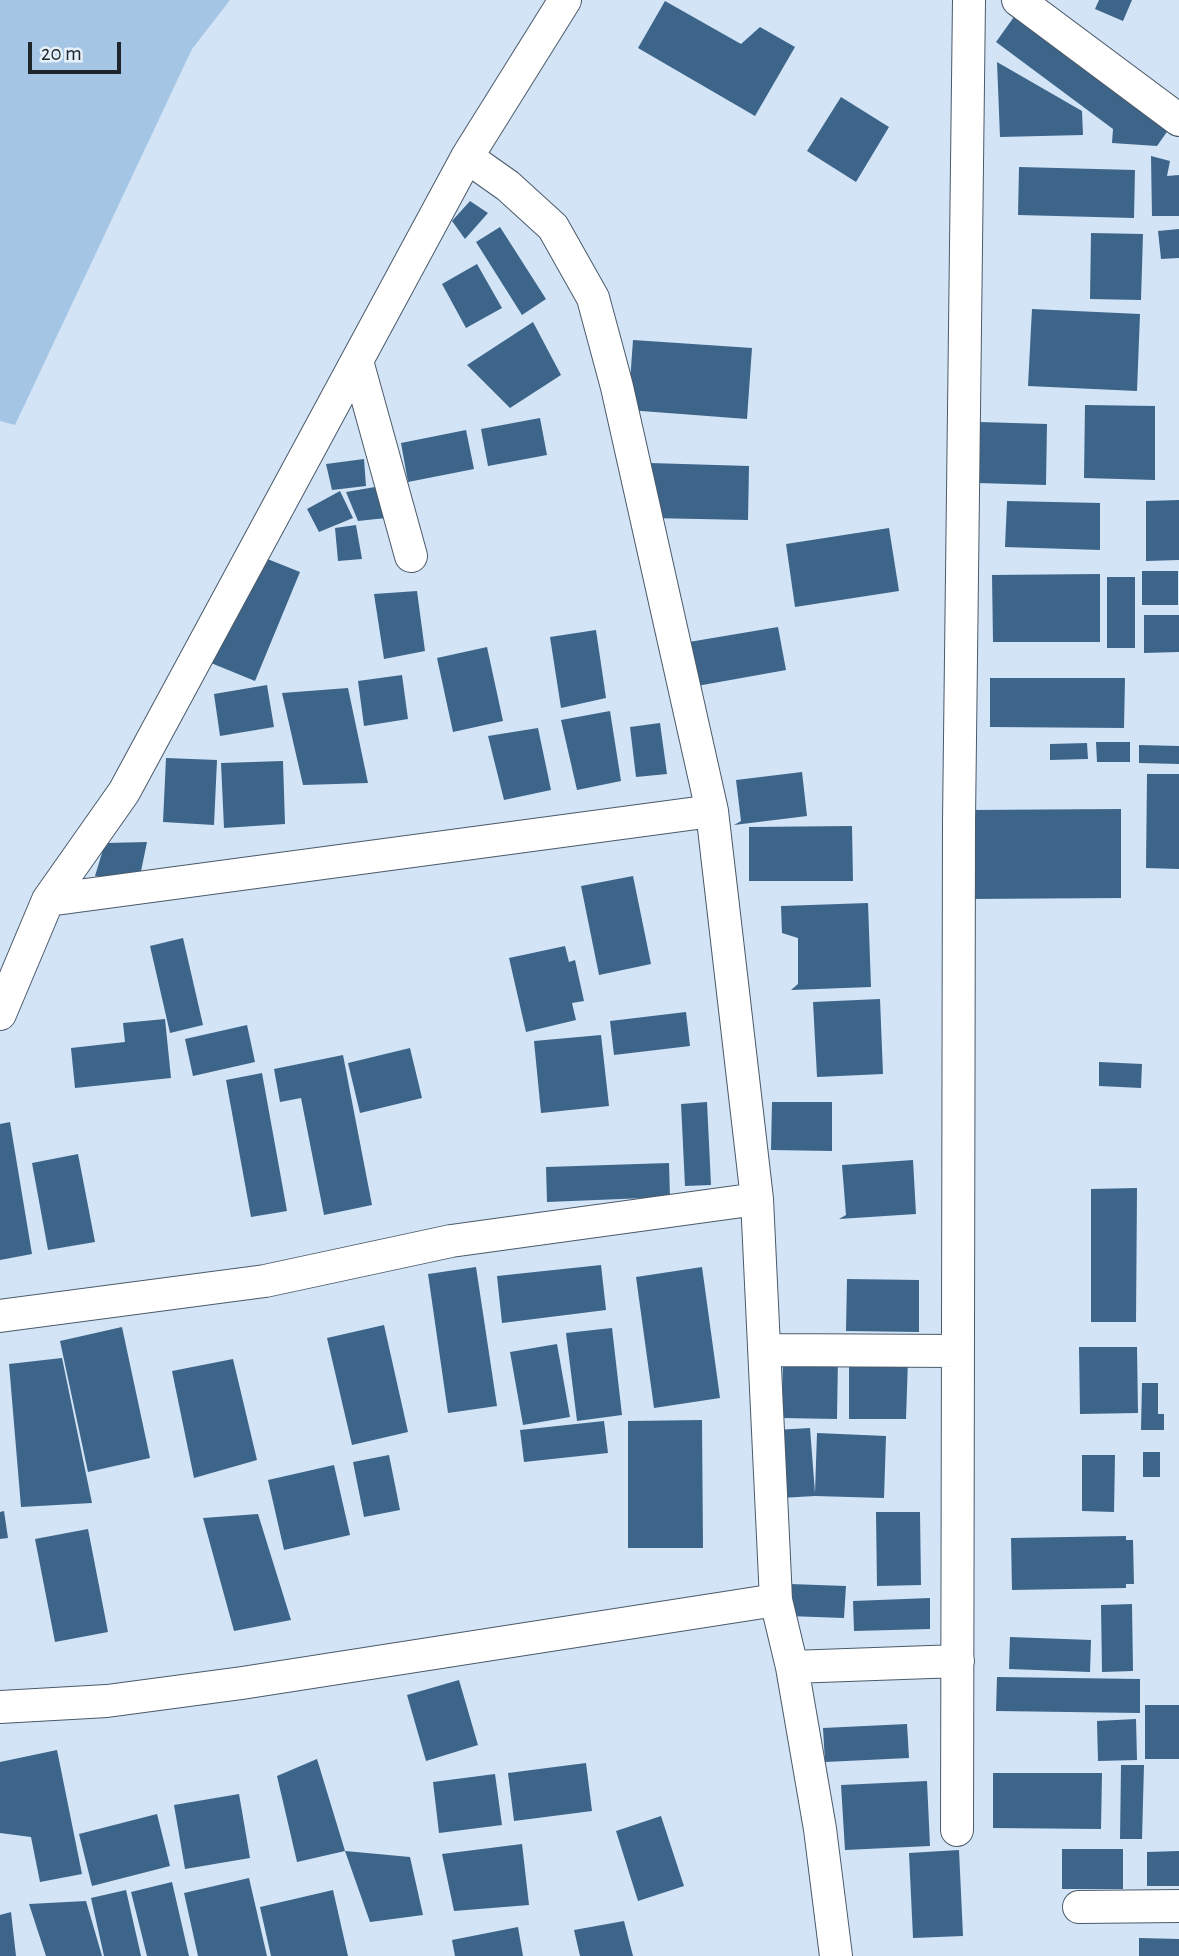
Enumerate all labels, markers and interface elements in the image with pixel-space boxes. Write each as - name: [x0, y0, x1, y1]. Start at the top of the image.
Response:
- scale bar: [32, 28, 124, 72]
- text: 20 m: [41, 43, 82, 64]

